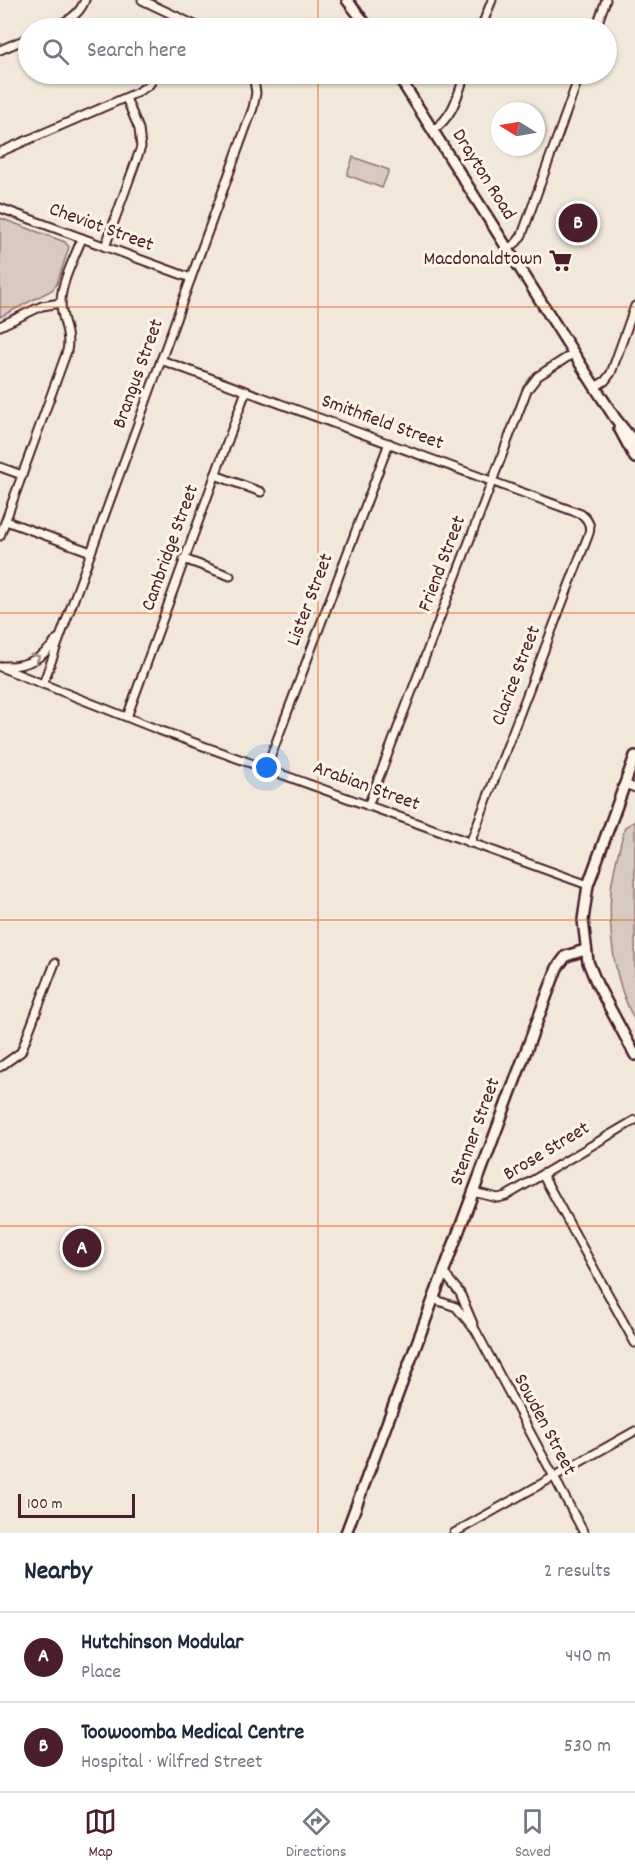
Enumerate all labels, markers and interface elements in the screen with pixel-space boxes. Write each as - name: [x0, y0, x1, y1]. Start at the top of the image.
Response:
- search box: [18, 18, 617, 84]
- icon: search: [39, 35, 72, 68]
- text: Search here: [87, 36, 186, 67]
- north arrow: [491, 102, 545, 156]
- street label: Drayton Road: [444, 124, 522, 226]
- street label: Cheviot Street: [45, 196, 157, 260]
- pin: B: [558, 200, 598, 246]
- place label: Macdonaldtown: [423, 246, 542, 274]
- supermarket icon: Macdonaldtown: [547, 247, 573, 273]
- street label: Brangus Street: [106, 315, 172, 433]
- street label: Smithfield Street: [317, 388, 447, 458]
- street label: Cambridge Street: [135, 481, 207, 615]
- street label: Friend Street: [412, 512, 474, 616]
- street label: Lister Street: [281, 550, 341, 650]
- street label: Clarice Street: [485, 622, 549, 730]
- one-way arrow: [30, 654, 40, 665]
- your location: [252, 753, 281, 782]
- street label: Arabian Street: [309, 755, 423, 819]
- street label: Stenner Street: [444, 1074, 508, 1190]
- street label: Brose Street: [499, 1115, 595, 1189]
- pin: A: [62, 1226, 101, 1270]
- street label: Sowden Street: [506, 1369, 582, 1481]
- scale bar: [18, 1491, 135, 1518]
- text: 100 m: [27, 1493, 63, 1516]
- text: Nearby: [24, 1554, 92, 1591]
- text: 2 results: [544, 1558, 611, 1586]
- text: Hutchinson Modular: [81, 1628, 243, 1659]
- text: A: [38, 1643, 49, 1671]
- text: 440 m: [565, 1643, 611, 1671]
- text: Place: [81, 1659, 121, 1687]
- text: Toowoomba Medical Centre: [81, 1718, 304, 1749]
- text: B: [39, 1733, 48, 1761]
- text: 530 m: [564, 1733, 611, 1761]
- text: Hospital · Wilfred Street: [81, 1749, 262, 1777]
- tab: Map: [84, 1805, 117, 1864]
- tab: Directions: [286, 1805, 346, 1864]
- tab: Saved: [515, 1805, 551, 1864]

